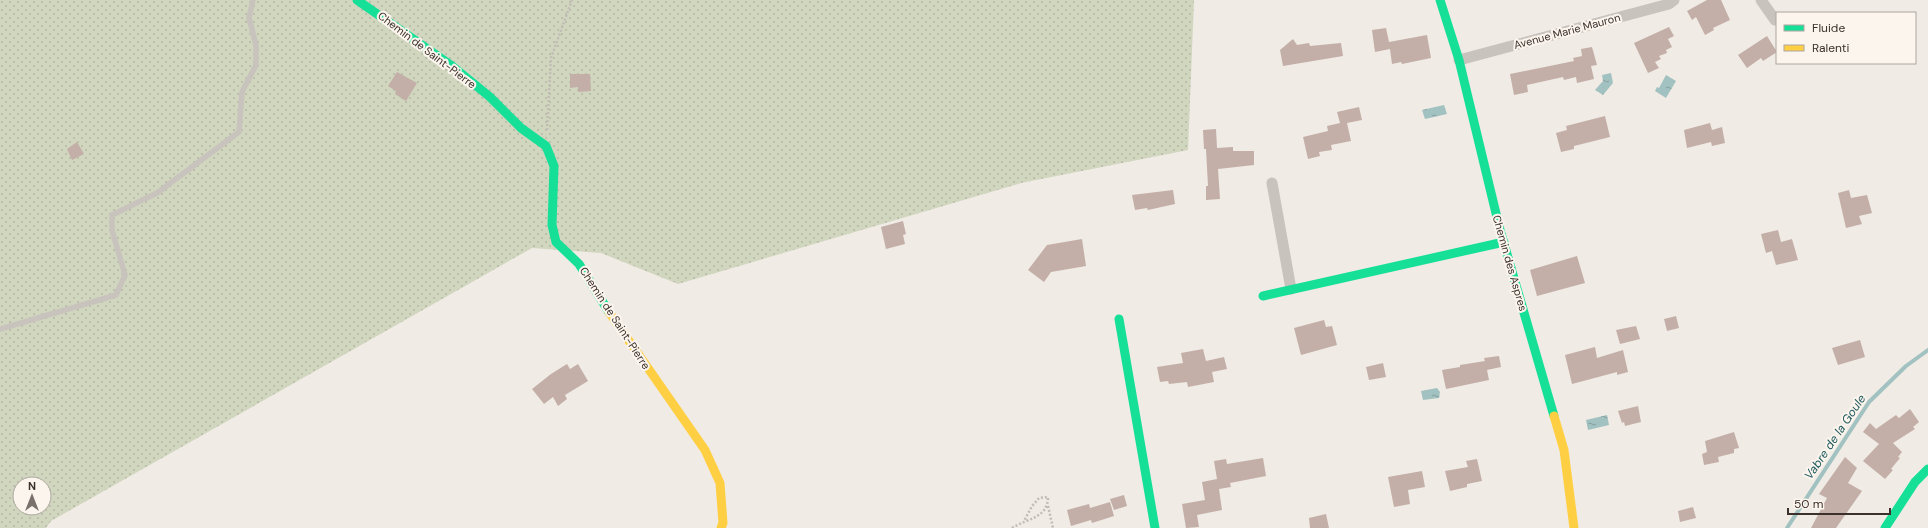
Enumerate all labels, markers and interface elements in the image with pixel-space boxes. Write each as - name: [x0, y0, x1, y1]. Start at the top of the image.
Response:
- street label: Chemin de Saint-Pierre: [375, 9, 479, 91]
- street label: Avenue Marie Mauron: [1512, 10, 1622, 52]
- legend: [1776, 12, 1916, 64]
- text: Fluide: [1812, 20, 1845, 36]
- text: Ralenti: [1812, 40, 1850, 56]
- street label: Chemin des Aspres: [1490, 213, 1530, 313]
- street label: Chemin de Saint-Pierre: [577, 264, 653, 372]
- water label: Vabre de la Goule: [1801, 391, 1869, 483]
- north arrow: [12, 476, 52, 516]
- text: N: [28, 479, 36, 493]
- scale bar: [1788, 490, 1890, 516]
- text: 50 m: [1794, 496, 1823, 512]

